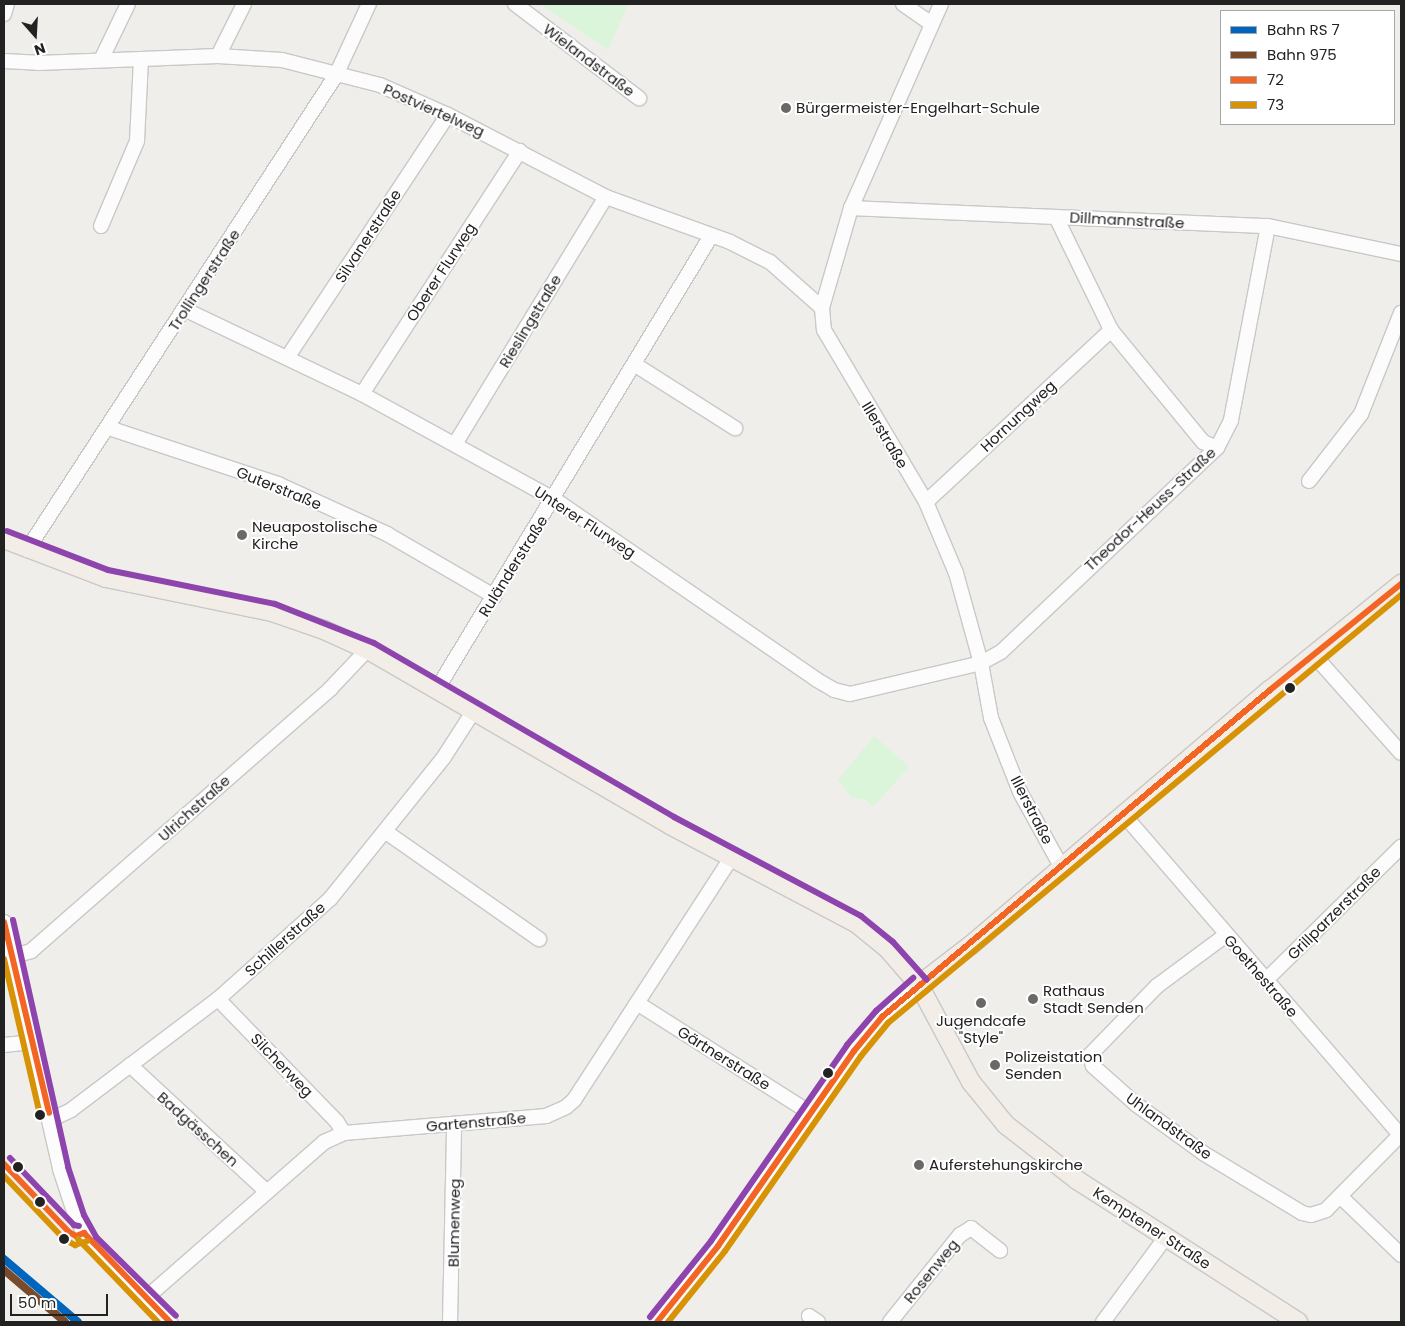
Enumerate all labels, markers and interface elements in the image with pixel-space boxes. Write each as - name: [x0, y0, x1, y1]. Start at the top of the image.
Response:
- north arrow: [10, 10, 60, 60]
- legend: [1220, 10, 1395, 125]
- text: Bahn RS 7: [1267, 19, 1340, 40]
- street label: Wielandstraße: [540, 20, 638, 100]
- text: N: [32, 38, 48, 60]
- text: Bahn 975: [1267, 44, 1337, 65]
- text: 72: [1267, 69, 1284, 90]
- street label: Postviertelweg: [381, 80, 487, 140]
- text: 73: [1267, 94, 1284, 115]
- place label: Bürgermeister-Engelhart-Schule: [796, 99, 1040, 117]
- marker: Bürgermeister-Engelhart-Schule: [780, 102, 792, 114]
- street label: Silvanerstraße: [331, 186, 405, 286]
- street label: Dillmannstraße: [1069, 208, 1185, 232]
- street label: Oberer Flurweg: [402, 219, 480, 325]
- street label: Trollingerstraße: [164, 226, 244, 334]
- street label: Rieslingstraße: [495, 271, 565, 371]
- street label: Hornungweg: [977, 377, 1059, 455]
- street label: Illerstraße: [858, 398, 912, 472]
- street label: Theodor-Heuss-Straße: [1081, 443, 1219, 575]
- street label: Guterstraße: [234, 463, 324, 513]
- street label: Unterer Flurweg: [531, 483, 639, 561]
- street label: Ruländerstraße: [475, 512, 551, 620]
- place label: Neuapostolische Kirche: [252, 517, 377, 552]
- marker: Neuapostolische Kirche: [236, 529, 248, 541]
- unlabelled marker: [1285, 683, 1295, 693]
- street label: Ulrichstraße: [154, 771, 234, 845]
- street label: Illerstraße: [1007, 773, 1057, 847]
- street label: Grillparzerstraße: [1284, 863, 1384, 963]
- street label: Schillerstraße: [241, 898, 329, 980]
- street label: Goethestraße: [1220, 931, 1302, 1021]
- place label: Rathaus Stadt Senden: [1043, 981, 1144, 1016]
- marker: Rathaus Stadt Senden: [1027, 993, 1039, 1005]
- marker: Jugendcafe "Style": [975, 997, 987, 1009]
- place label: Jugendcafe "Style": [936, 1011, 1026, 1046]
- street label: Gärtnerstraße: [674, 1022, 774, 1094]
- street label: Silcherweg: [247, 1029, 317, 1101]
- place label: Polizeistation Senden: [1005, 1047, 1102, 1082]
- marker: Polizeistation Senden: [989, 1059, 1001, 1071]
- unlabelled marker: [823, 1068, 833, 1078]
- street label: Badgässchen: [154, 1088, 242, 1170]
- street label: Uhlandstraße: [1123, 1089, 1215, 1163]
- street label: Gartenstraße: [425, 1109, 527, 1135]
- unlabelled marker: [35, 1110, 45, 1120]
- place label: Auferstehungskirche: [929, 1156, 1083, 1174]
- marker: Auferstehungskirche: [913, 1159, 925, 1171]
- unlabelled marker: [13, 1162, 23, 1172]
- street label: Blumenweg: [444, 1179, 464, 1267]
- street label: Kemptener Straße: [1090, 1183, 1214, 1273]
- unlabelled marker: [35, 1197, 45, 1207]
- unlabelled marker: [59, 1234, 69, 1244]
- street label: Rosenweg: [900, 1235, 962, 1307]
- scale bar: [12, 1284, 110, 1316]
- text: 50 m: [18, 1292, 56, 1313]

